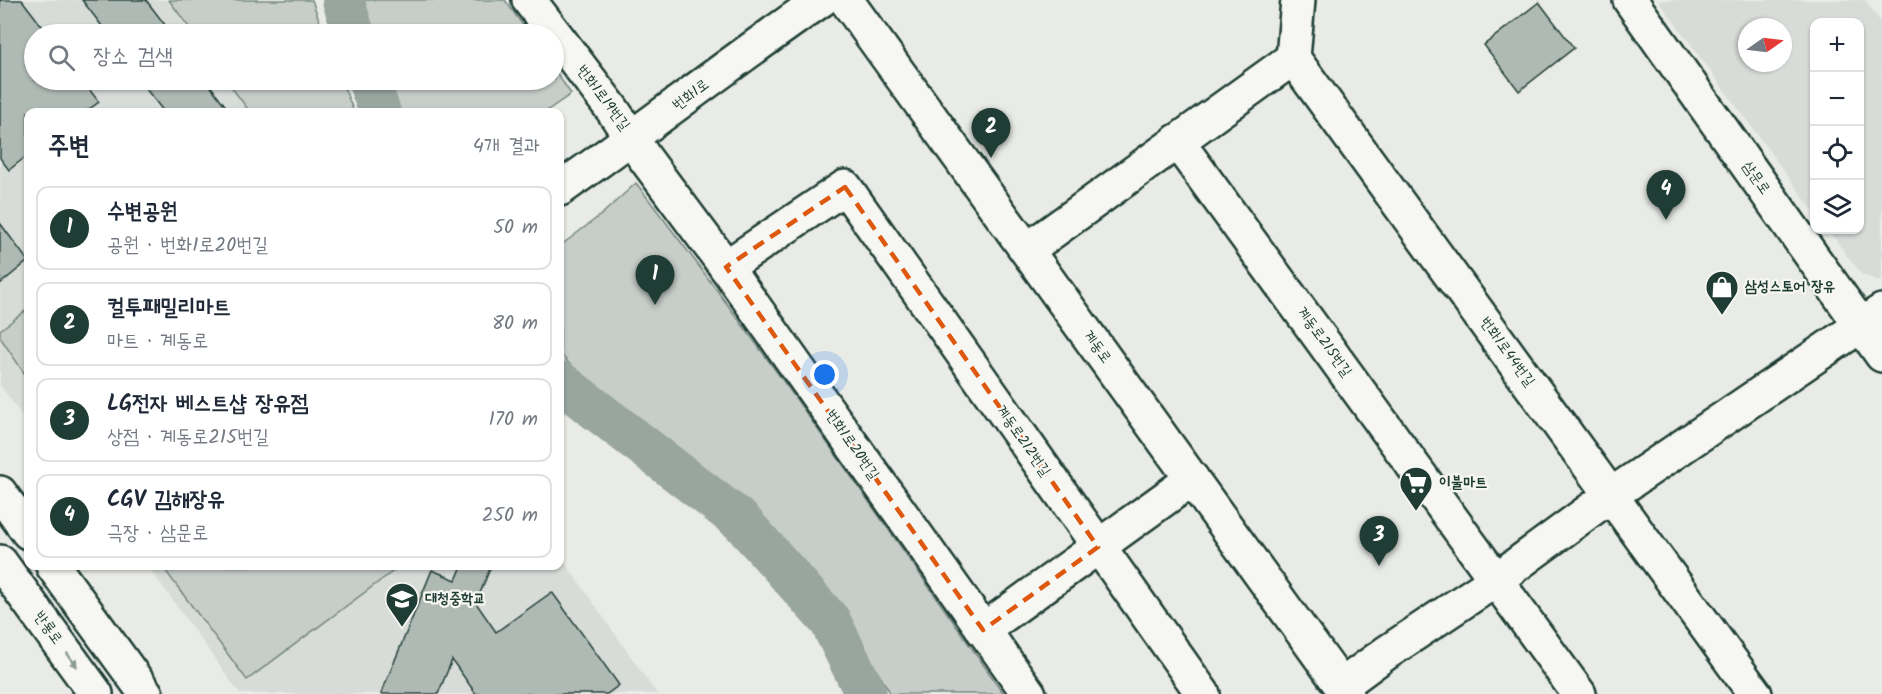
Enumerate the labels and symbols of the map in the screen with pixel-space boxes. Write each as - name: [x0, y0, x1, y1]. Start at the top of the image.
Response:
- north arrow: [1738, 18, 1792, 72]
- street label: 번화1로19번길: [570, 60, 636, 136]
- street label: 번화1로: [667, 73, 715, 117]
- pin: 2: [972, 108, 1010, 158]
- street label: 삼문로: [1736, 156, 1776, 200]
- pin: 4: [1646, 170, 1686, 220]
- pin: 1: [636, 256, 674, 305]
- shop icon: 삼성스토어 장유: [1704, 269, 1740, 316]
- place label: 삼성스토어 장유: [1744, 275, 1835, 299]
- street label: 계동로215번길: [1290, 302, 1358, 382]
- street label: 번화1로44번길: [1473, 312, 1541, 392]
- street label: 계동로: [1077, 325, 1117, 369]
- your location: [810, 360, 839, 389]
- street label: 계동로212번길: [990, 400, 1056, 482]
- street label: 번화1로20번길: [819, 405, 885, 485]
- supermarket icon: 이불마트: [1398, 465, 1434, 512]
- place label: 이불마트: [1439, 471, 1487, 495]
- pin: 3: [1360, 516, 1398, 566]
- school or university icon: 대청중학교: [384, 581, 420, 628]
- place label: 대청중학교: [425, 587, 485, 611]
- street label: 반룡로: [28, 606, 68, 650]
- one-way arrow: [66, 652, 78, 668]

